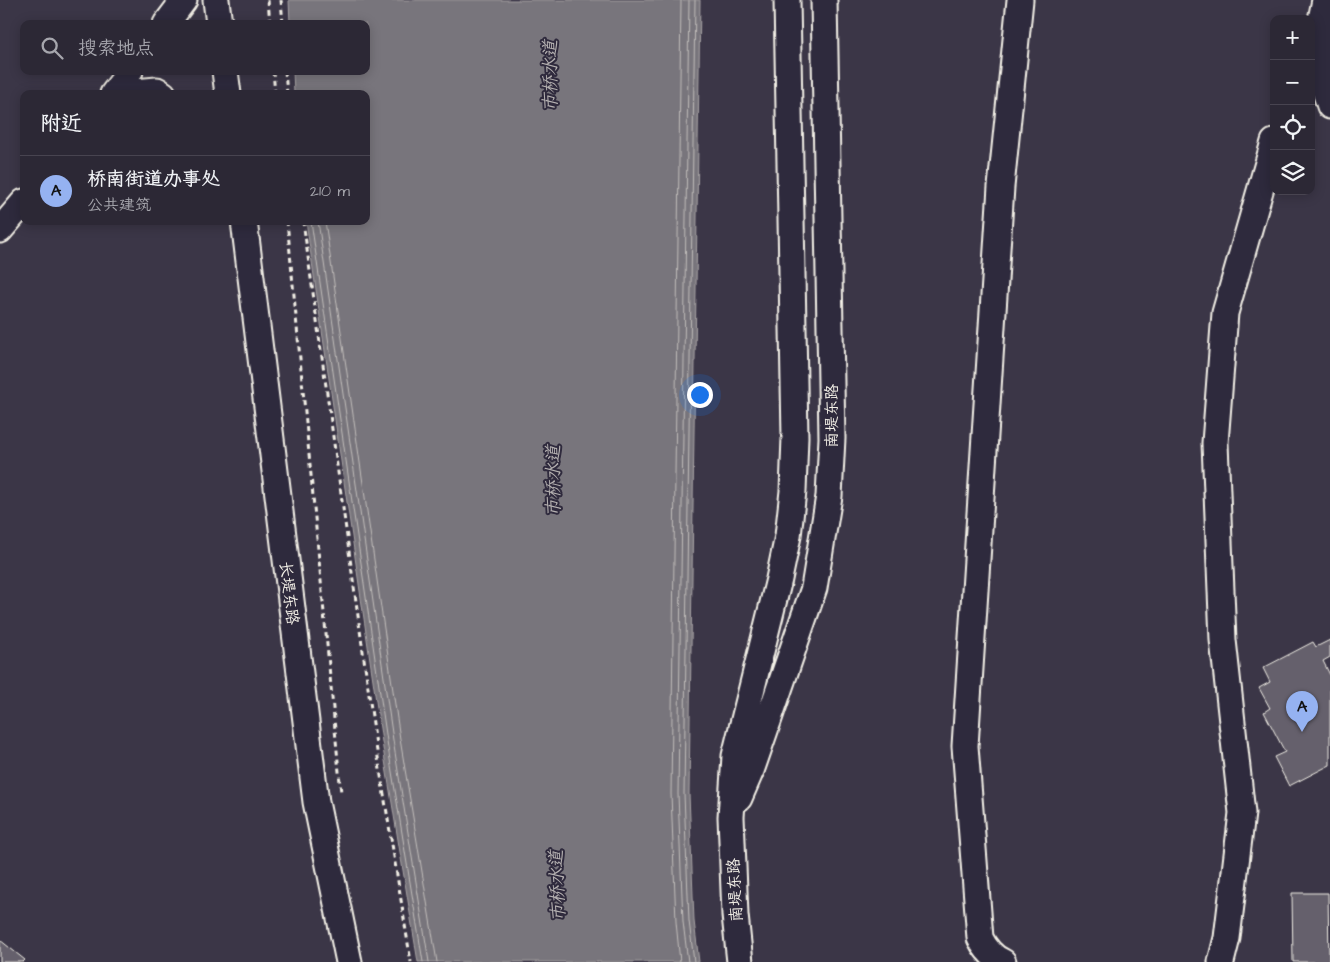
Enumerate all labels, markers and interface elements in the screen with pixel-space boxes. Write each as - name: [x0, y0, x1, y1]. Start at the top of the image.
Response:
- map controls: [1270, 15, 1315, 195]
- button: +: [1270, 15, 1315, 60]
- search box: [20, 20, 370, 75]
- icon: search: [38, 34, 66, 62]
- text: 搜索地点: [78, 35, 154, 62]
- water label: 市桥水道: [538, 38, 563, 112]
- button: −: [1270, 60, 1315, 105]
- button: locate: [1270, 105, 1315, 150]
- text: 附近: [40, 109, 82, 138]
- button: layers: [1270, 150, 1315, 195]
- text: 桥南街道办事处: [87, 166, 220, 193]
- text: A: [51, 180, 61, 202]
- text: 210 m: [310, 180, 350, 202]
- text: 公共建筑: [87, 194, 151, 216]
- your location: [687, 382, 713, 408]
- street label: 南堤东路: [821, 384, 843, 448]
- water label: 市桥水道: [541, 443, 566, 517]
- street label: 长堤东路: [274, 560, 304, 626]
- pin: A: [1286, 691, 1318, 732]
- water label: 市桥水道: [544, 848, 571, 922]
- street label: 南堤东路: [722, 857, 748, 922]

